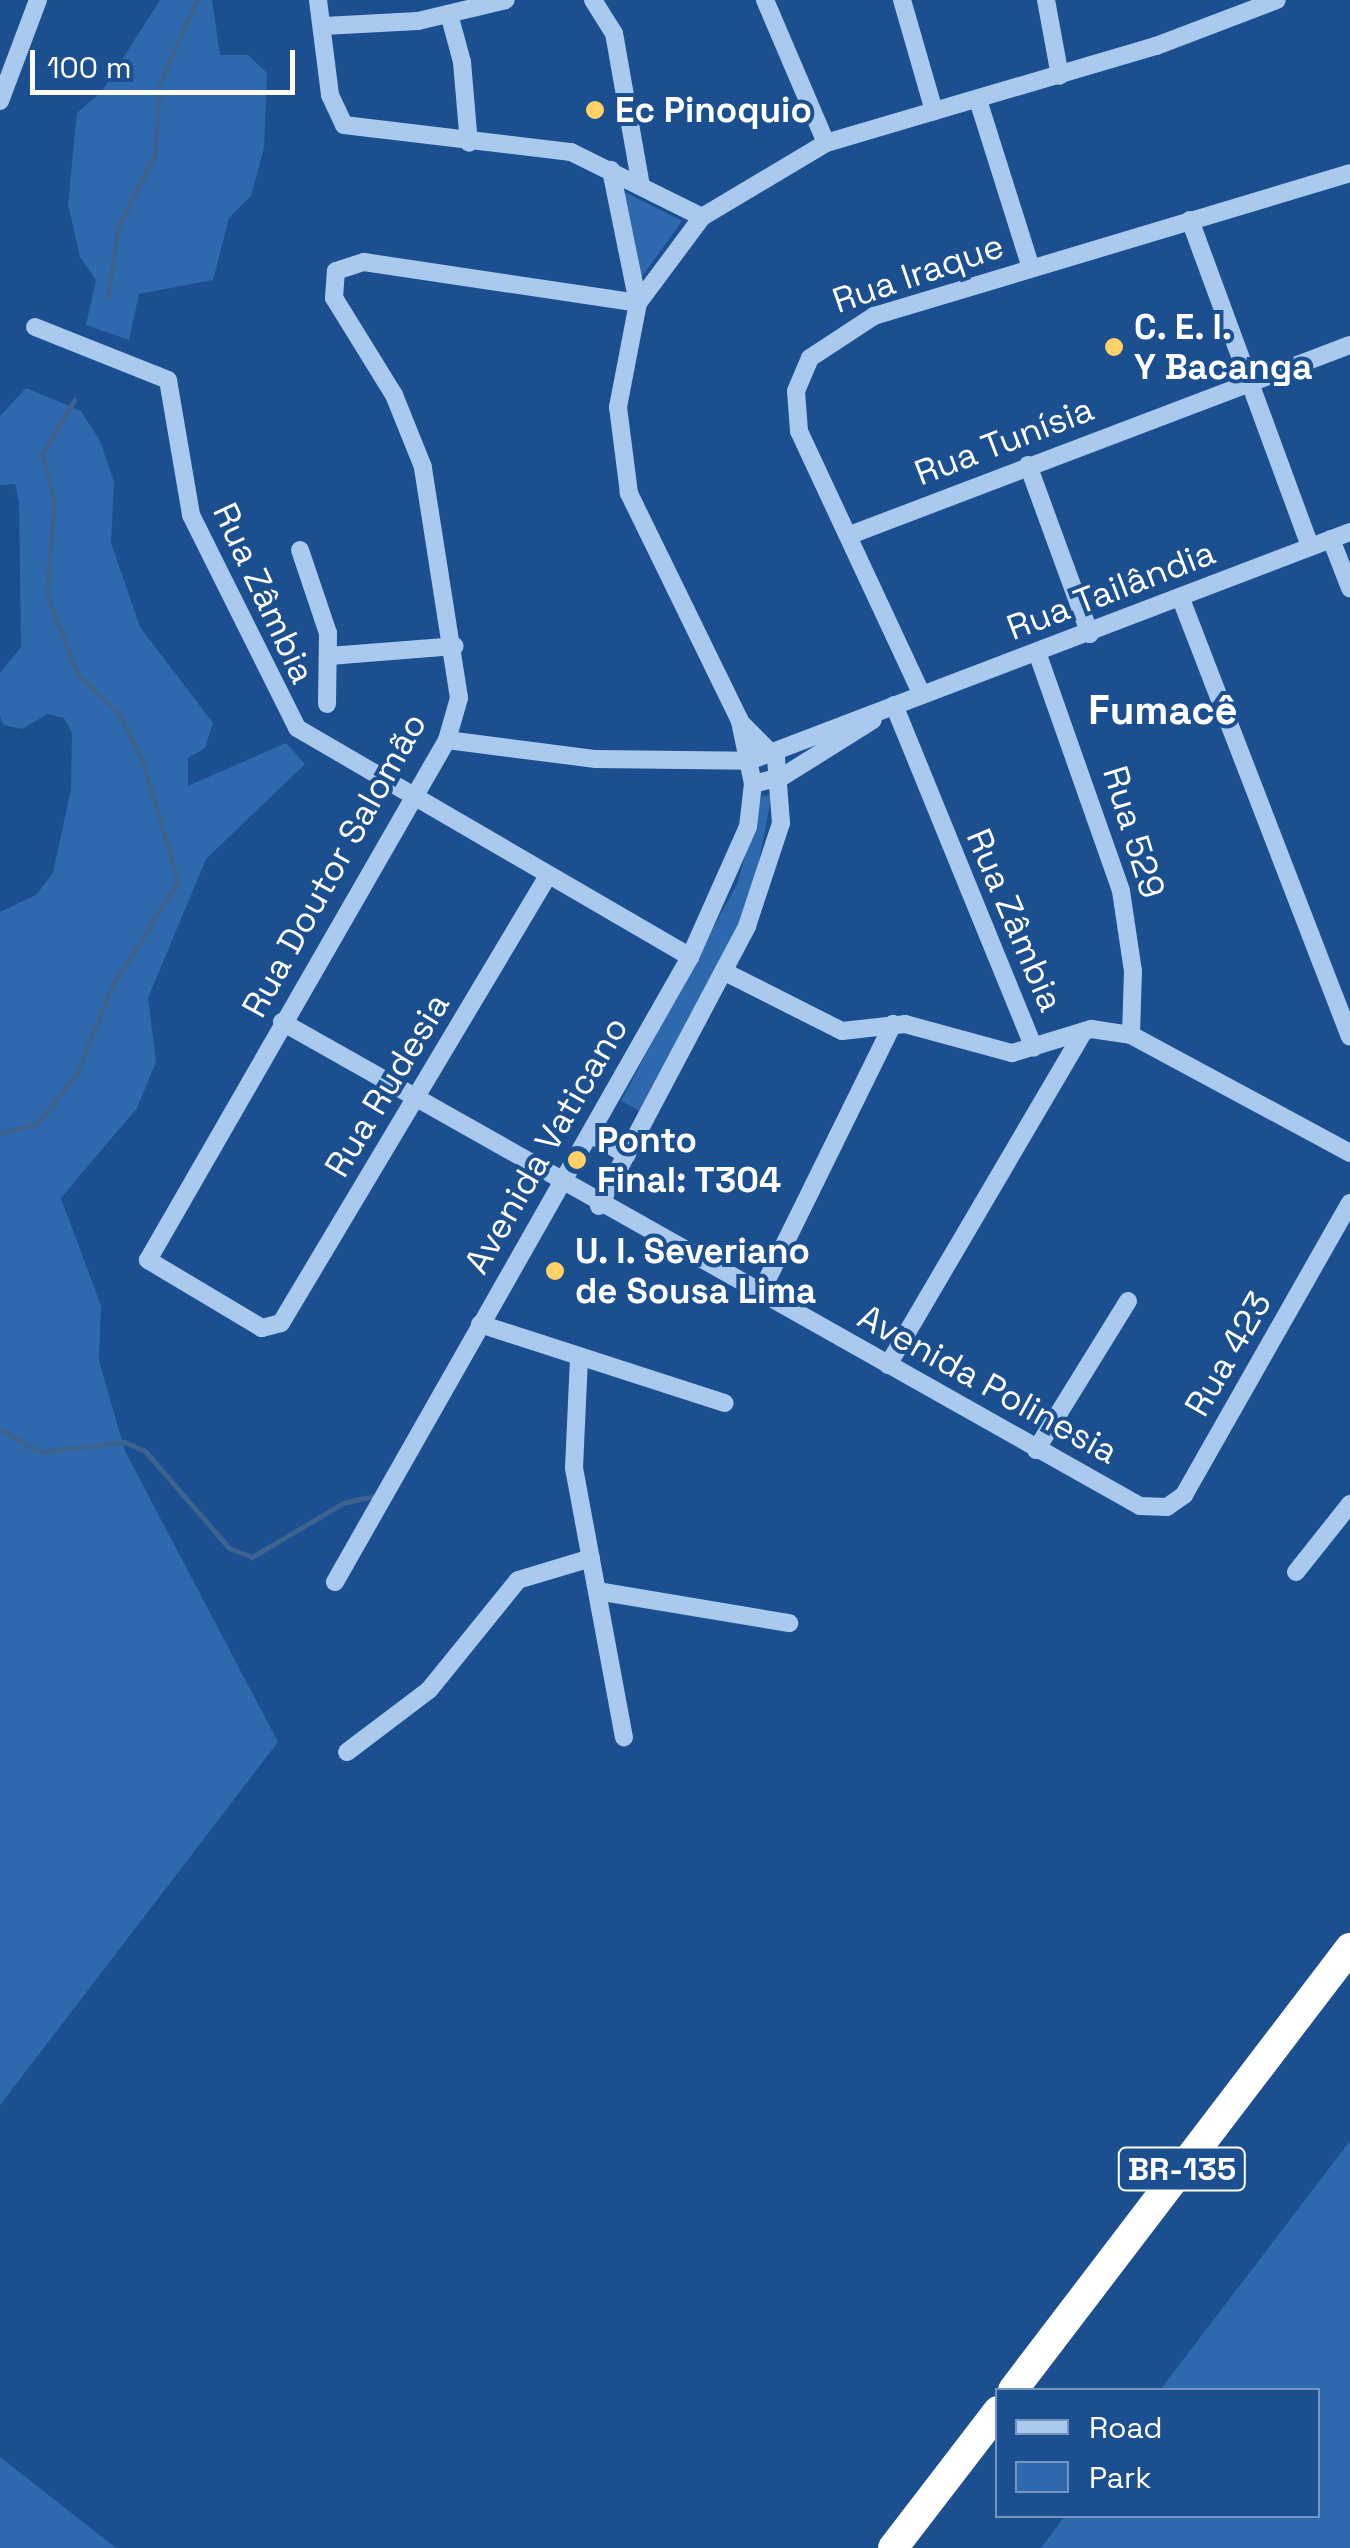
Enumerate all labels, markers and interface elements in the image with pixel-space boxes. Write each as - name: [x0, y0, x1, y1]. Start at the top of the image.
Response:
- scale bar: [35, 30, 300, 92]
- text: 100 m: [47, 48, 132, 87]
- place label: Ec Pinoquio: [615, 89, 812, 131]
- marker: Ec Pinoquio: [584, 99, 606, 121]
- street label: Rua Iraque: [827, 224, 1009, 322]
- place label: C. E. I. Y Bacanga: [1134, 306, 1313, 388]
- marker: C. E. I. Y Bacanga: [1103, 336, 1125, 358]
- street label: Rua Tunísia: [908, 388, 1100, 494]
- street label: Rua Zâmbia: [204, 496, 324, 690]
- street label: Rua Tailândia: [1001, 531, 1221, 649]
- district label: Fumacê: [1088, 687, 1238, 735]
- street label: Rua Doutor Salomão: [233, 706, 435, 1024]
- street label: Rua 529: [1094, 761, 1174, 903]
- street label: Rua Zâmbia: [958, 822, 1072, 1018]
- street label: Rua Rudesia: [316, 986, 458, 1184]
- street label: Avenida Vaticano: [455, 1009, 637, 1281]
- place label: Ponto Final: T304: [597, 1119, 782, 1201]
- marker: Ponto Final: T304: [566, 1149, 588, 1171]
- place label: U. I. Severiano de Sousa Lima: [575, 1230, 816, 1312]
- marker: U. I. Severiano de Sousa Lima: [544, 1260, 566, 1282]
- street label: Rua 423: [1176, 1284, 1280, 1424]
- street label: Avenida Polinesia: [851, 1295, 1125, 1473]
- road number: BR-135: [1117, 2142, 1247, 2196]
- legend: [995, 2388, 1320, 2518]
- text: Road: [1089, 2408, 1163, 2447]
- text: Park: [1089, 2458, 1151, 2497]

